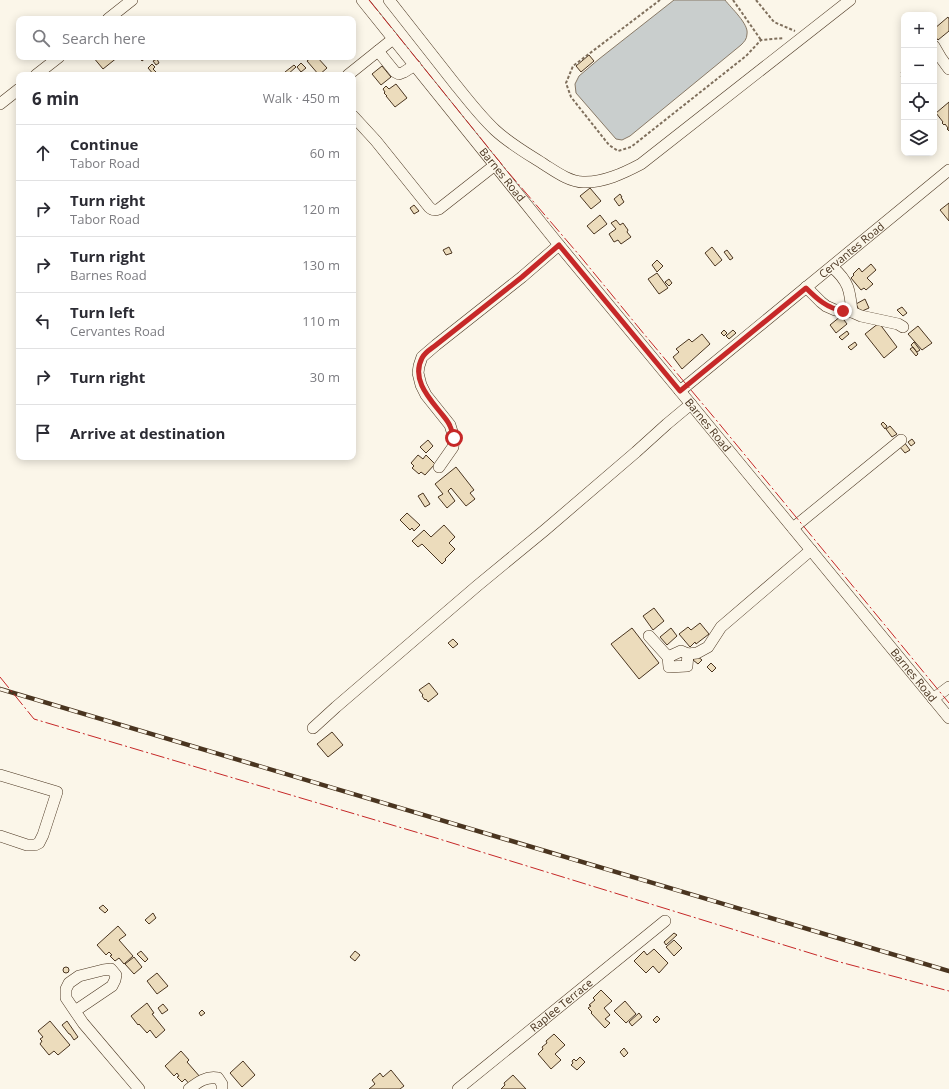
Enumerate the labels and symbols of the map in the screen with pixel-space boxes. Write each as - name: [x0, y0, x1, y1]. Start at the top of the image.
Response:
- street label: Barnes Road: [477, 144, 529, 204]
- street label: Cervantes Road: [815, 218, 887, 281]
- route end: [834, 302, 852, 320]
- street label: Barnes Road: [682, 395, 735, 455]
- route start: [445, 429, 463, 447]
- street label: Barnes Road: [888, 645, 941, 705]
- street label: Raplee Terrace: [527, 975, 595, 1035]

